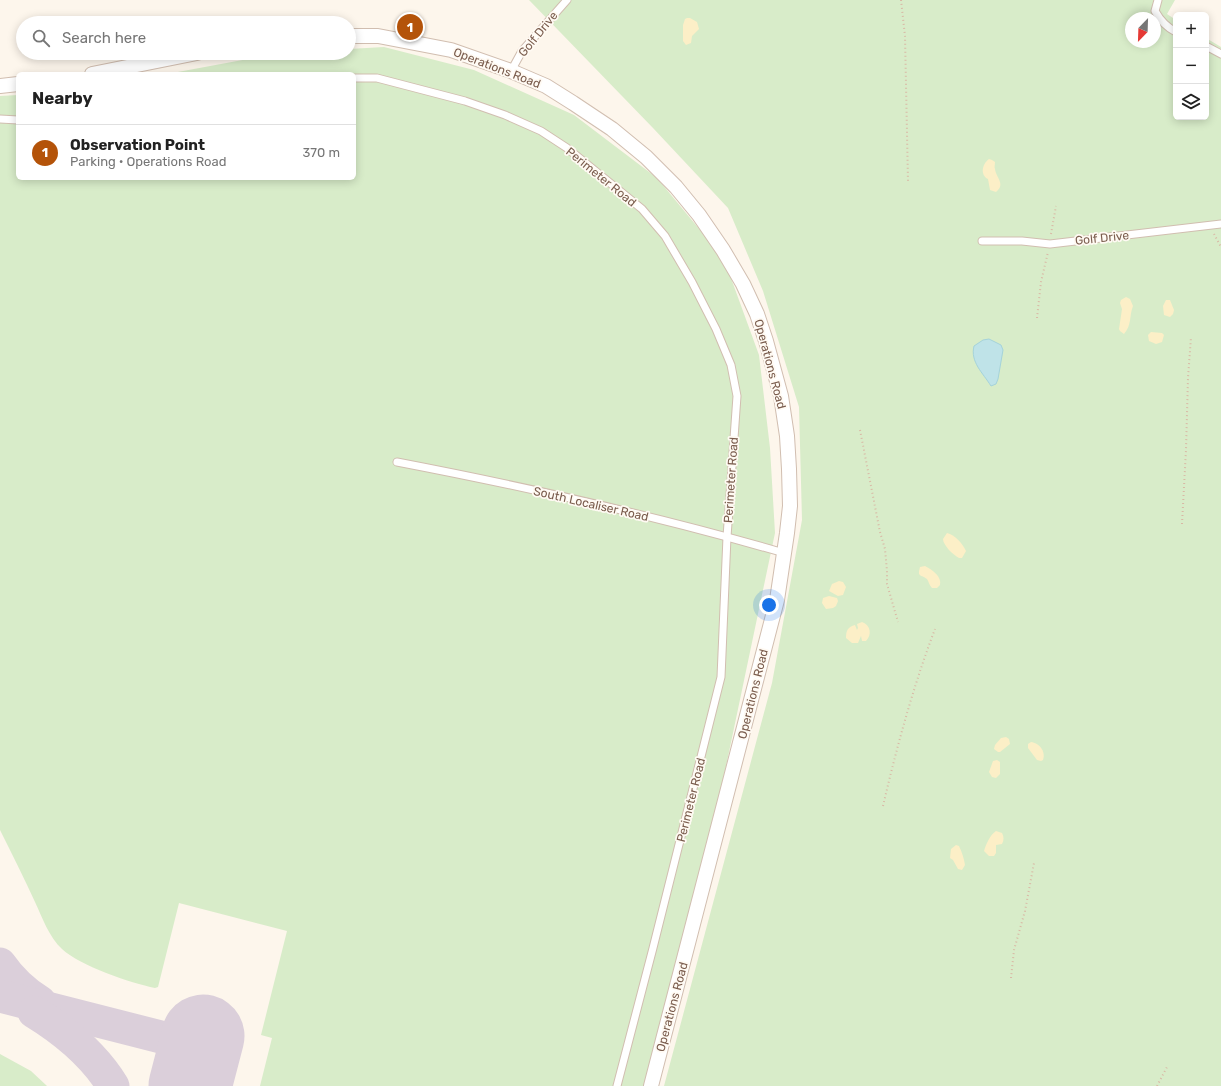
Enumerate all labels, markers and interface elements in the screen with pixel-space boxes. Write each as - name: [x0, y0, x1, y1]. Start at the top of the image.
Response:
- street label: Golf Drive: [516, 8, 561, 59]
- pin: 1: [397, 12, 423, 42]
- north arrow: [1125, 12, 1161, 48]
- map controls: [1173, 12, 1209, 120]
- button: +: [1173, 12, 1209, 48]
- search box: [16, 16, 356, 60]
- icon: search: [30, 27, 52, 49]
- text: Search here: [62, 29, 146, 47]
- street label: Operations Road: [451, 45, 543, 91]
- button: −: [1173, 48, 1209, 84]
- button: layers: [1173, 84, 1209, 120]
- text: Nearby: [32, 88, 93, 108]
- text: Observation Point: [70, 136, 205, 154]
- street label: Perimeter Road: [563, 144, 639, 210]
- text: 1: [42, 145, 48, 160]
- text: 370 m: [303, 145, 340, 160]
- text: Parking · Operations Road: [70, 154, 226, 169]
- street label: Golf Drive: [1074, 228, 1130, 248]
- street label: Operations Road: [751, 318, 789, 410]
- street label: Perimeter Road: [721, 436, 741, 524]
- street label: South Localiser Road: [532, 484, 650, 524]
- your location: [759, 595, 779, 615]
- street label: Operations Road: [735, 648, 771, 740]
- street label: Perimeter Road: [674, 756, 708, 844]
- street label: Operations Road: [653, 961, 691, 1053]

